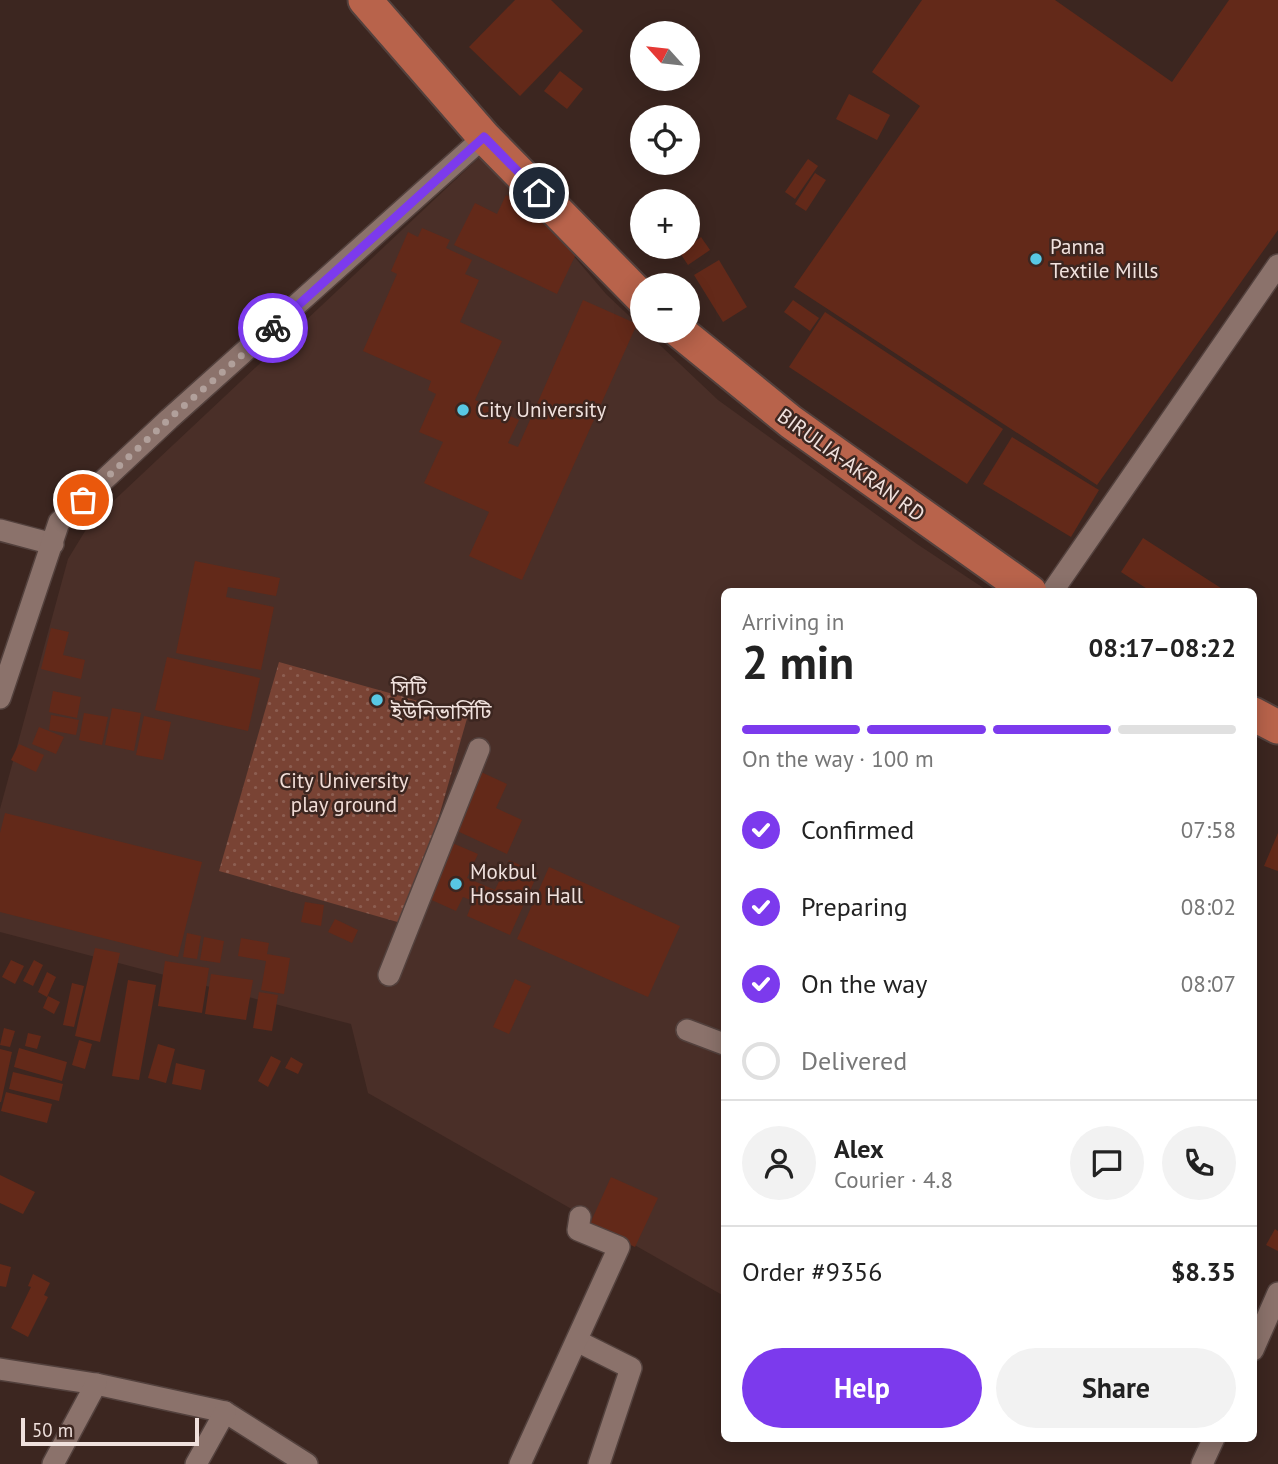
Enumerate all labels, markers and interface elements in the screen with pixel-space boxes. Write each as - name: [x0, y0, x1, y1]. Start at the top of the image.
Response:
- north arrow: [630, 21, 700, 91]
- map controls: [630, 21, 700, 343]
- button: locate: [630, 105, 700, 175]
- pin: [509, 163, 569, 223]
- icon: home: [520, 174, 558, 212]
- button: +: [630, 189, 700, 259]
- place label: Panna Textile Mills: [1050, 233, 1158, 284]
- marker: Panna Textile Mills: [1028, 251, 1044, 267]
- button: −: [630, 273, 700, 343]
- courier: [238, 293, 308, 363]
- icon: bike: [254, 309, 292, 347]
- place label: City University: [477, 396, 606, 423]
- marker: City University: [455, 402, 471, 418]
- street label: BIRULIA-AKRAN RD: [772, 402, 930, 527]
- pin: [53, 470, 113, 530]
- icon: bag: [64, 481, 102, 519]
- text: Arriving in: [742, 607, 844, 636]
- text: 08:17–08:22: [1089, 631, 1236, 664]
- text: 2 min: [742, 632, 854, 692]
- place label: সিটি ইউনিভার্সিটি: [390, 674, 492, 725]
- marker: সিটি ইউনিভার্সিটি: [369, 692, 385, 708]
- text: On the way · 100 m: [742, 744, 934, 773]
- park label: City University play ground: [279, 767, 409, 818]
- icon: check: [742, 811, 780, 849]
- text: Confirmed: [801, 813, 914, 846]
- text: 07:58: [1181, 815, 1236, 844]
- place label: Mokbul Hossain Hall: [470, 858, 583, 909]
- marker: Mokbul Hossain Hall: [448, 876, 464, 892]
- icon: check: [742, 888, 780, 926]
- text: Preparing: [801, 890, 908, 923]
- text: 08:02: [1181, 892, 1236, 921]
- icon: check: [742, 965, 780, 1003]
- text: On the way: [801, 967, 927, 1000]
- text: 08:07: [1181, 969, 1236, 998]
- text: Delivered: [801, 1044, 907, 1077]
- button: person: [742, 1126, 816, 1200]
- button: chat: [1070, 1126, 1144, 1200]
- button: phone: [1162, 1126, 1236, 1200]
- text: Alex: [834, 1132, 884, 1165]
- text: Courier · 4.8: [834, 1165, 953, 1194]
- text: Order #9356: [742, 1255, 882, 1288]
- text: $8.35: [1171, 1255, 1236, 1288]
- button: Help: [742, 1348, 982, 1428]
- button: Share: [996, 1348, 1236, 1428]
- scale bar: [21, 1415, 200, 1447]
- text: 50 m: [32, 1418, 73, 1442]

